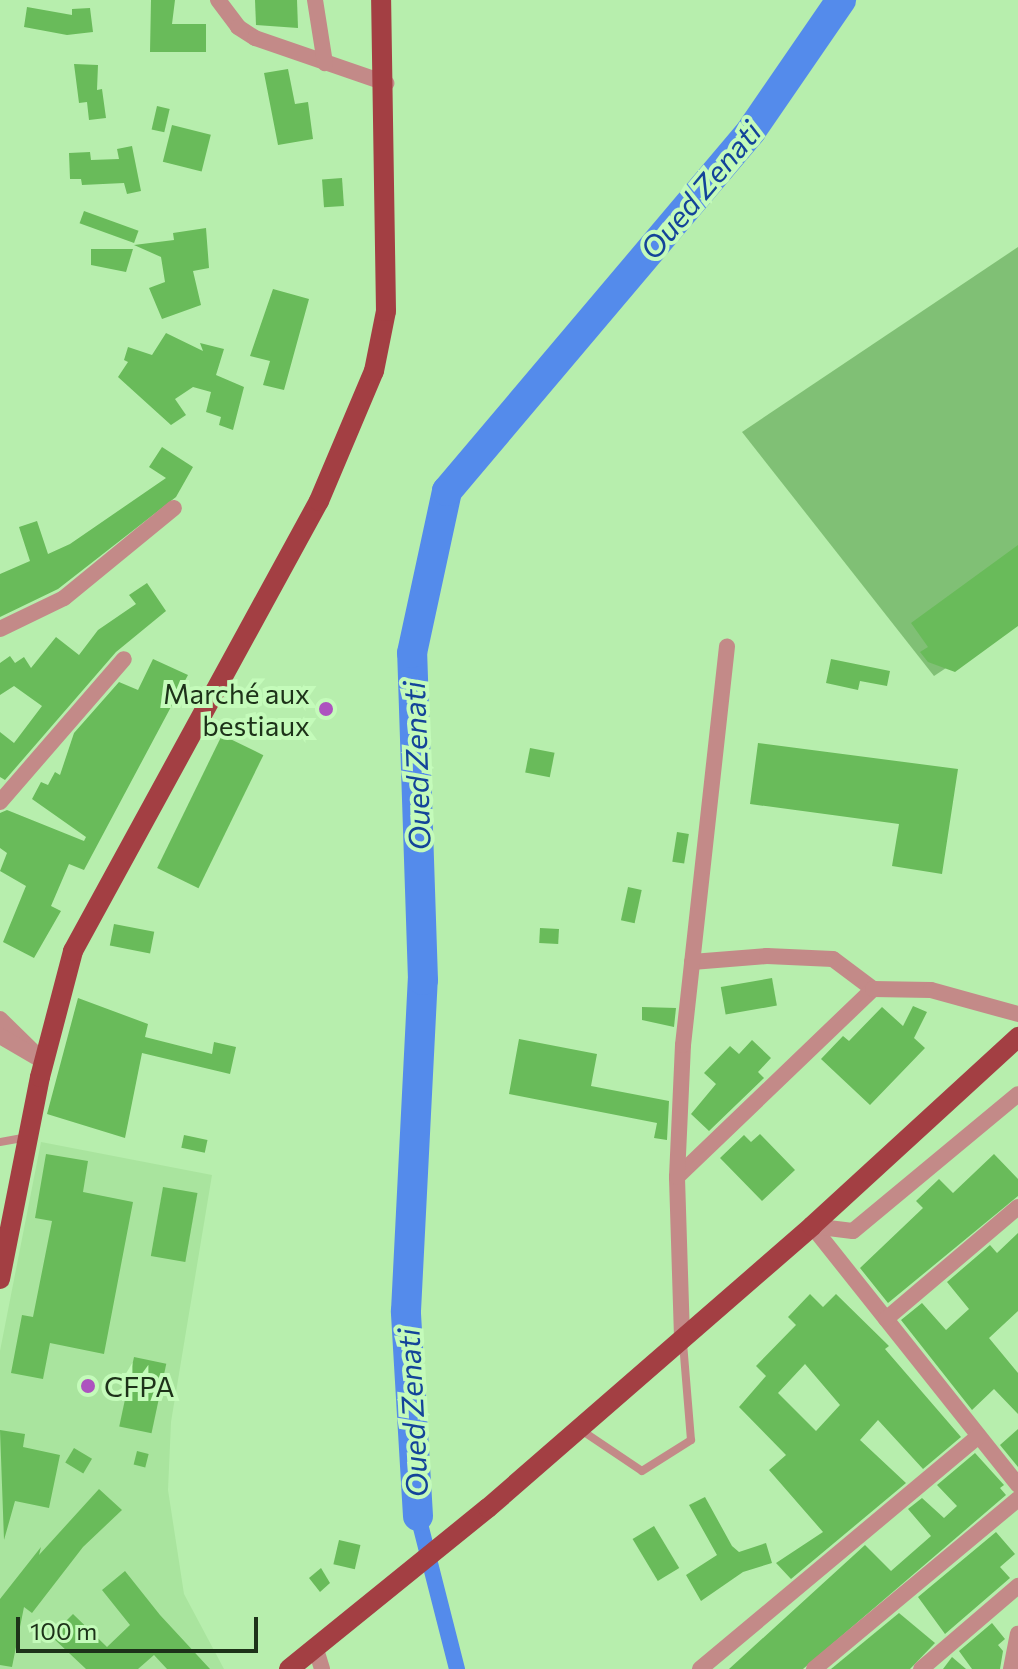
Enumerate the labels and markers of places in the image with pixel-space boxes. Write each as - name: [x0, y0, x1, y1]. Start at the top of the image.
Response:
- place label: Marché aux bestiaux: [163, 676, 310, 742]
- marker: Marché aux bestiaux: [317, 700, 335, 718]
- place label: CFPA: [104, 1369, 175, 1403]
- marker: CFPA: [79, 1377, 97, 1395]

